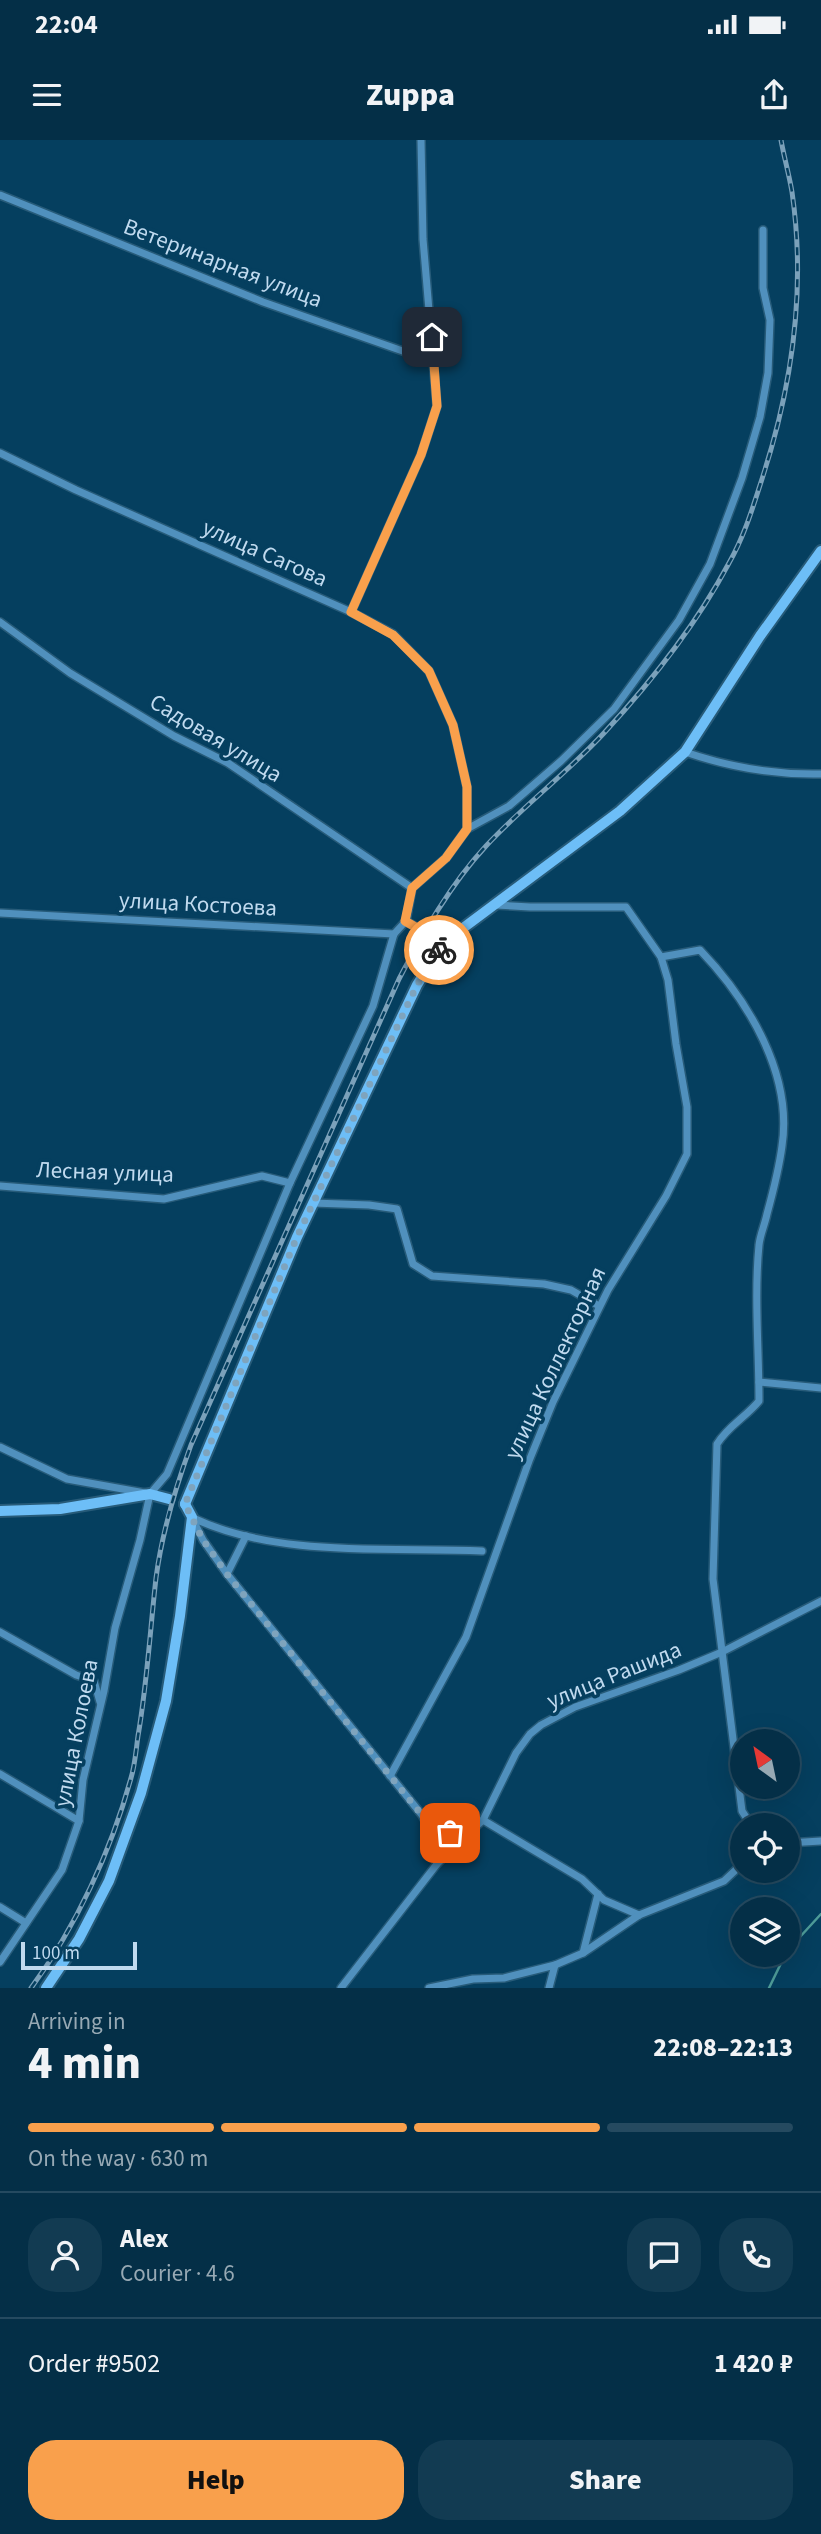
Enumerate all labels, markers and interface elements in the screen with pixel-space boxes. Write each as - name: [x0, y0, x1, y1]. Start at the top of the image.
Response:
- text: 22:04: [35, 6, 98, 43]
- text: Zuppa: [366, 72, 455, 118]
- icon: menu: [28, 76, 66, 114]
- icon: share: [755, 76, 793, 114]
- street label: Ветеринарная улица: [119, 210, 327, 316]
- pin: [402, 307, 462, 367]
- icon: home: [413, 318, 451, 356]
- street label: улица Сагова: [197, 511, 333, 595]
- street label: Садовая улица: [143, 685, 289, 791]
- street label: улица Костоева: [118, 883, 278, 925]
- courier: [404, 915, 474, 985]
- icon: bike: [420, 931, 458, 969]
- street label: Лесная улица: [36, 1153, 174, 1191]
- street label: улица Коллекторная: [496, 1261, 614, 1465]
- street label: улица Рашида: [542, 1633, 686, 1717]
- street label: улица Колоева: [46, 1656, 106, 1810]
- north arrow: [730, 1729, 800, 1799]
- map controls: [730, 1729, 800, 1967]
- pin: [420, 1803, 480, 1863]
- button: locate: [730, 1813, 800, 1883]
- icon: bag: [431, 1814, 469, 1852]
- button: layers: [730, 1897, 800, 1967]
- scale bar: [21, 1939, 136, 1971]
- text: 100 m: [32, 1940, 80, 1967]
- text: Arriving in: [28, 2005, 126, 2038]
- text: 22:08–22:13: [653, 2029, 793, 2066]
- text: 4 min: [28, 2031, 141, 2096]
- text: On the way · 630 m: [28, 2142, 208, 2175]
- button: person: [28, 2218, 102, 2292]
- button: chat: [627, 2218, 701, 2292]
- button: phone: [719, 2218, 793, 2292]
- text: Alex: [120, 2220, 169, 2257]
- text: Courier · 4.6: [120, 2257, 235, 2290]
- text: Order #9502: [28, 2345, 160, 2382]
- text: 1 420 ₽: [714, 2345, 793, 2382]
- button: Help: [28, 2440, 404, 2520]
- button: Share: [418, 2440, 793, 2520]

